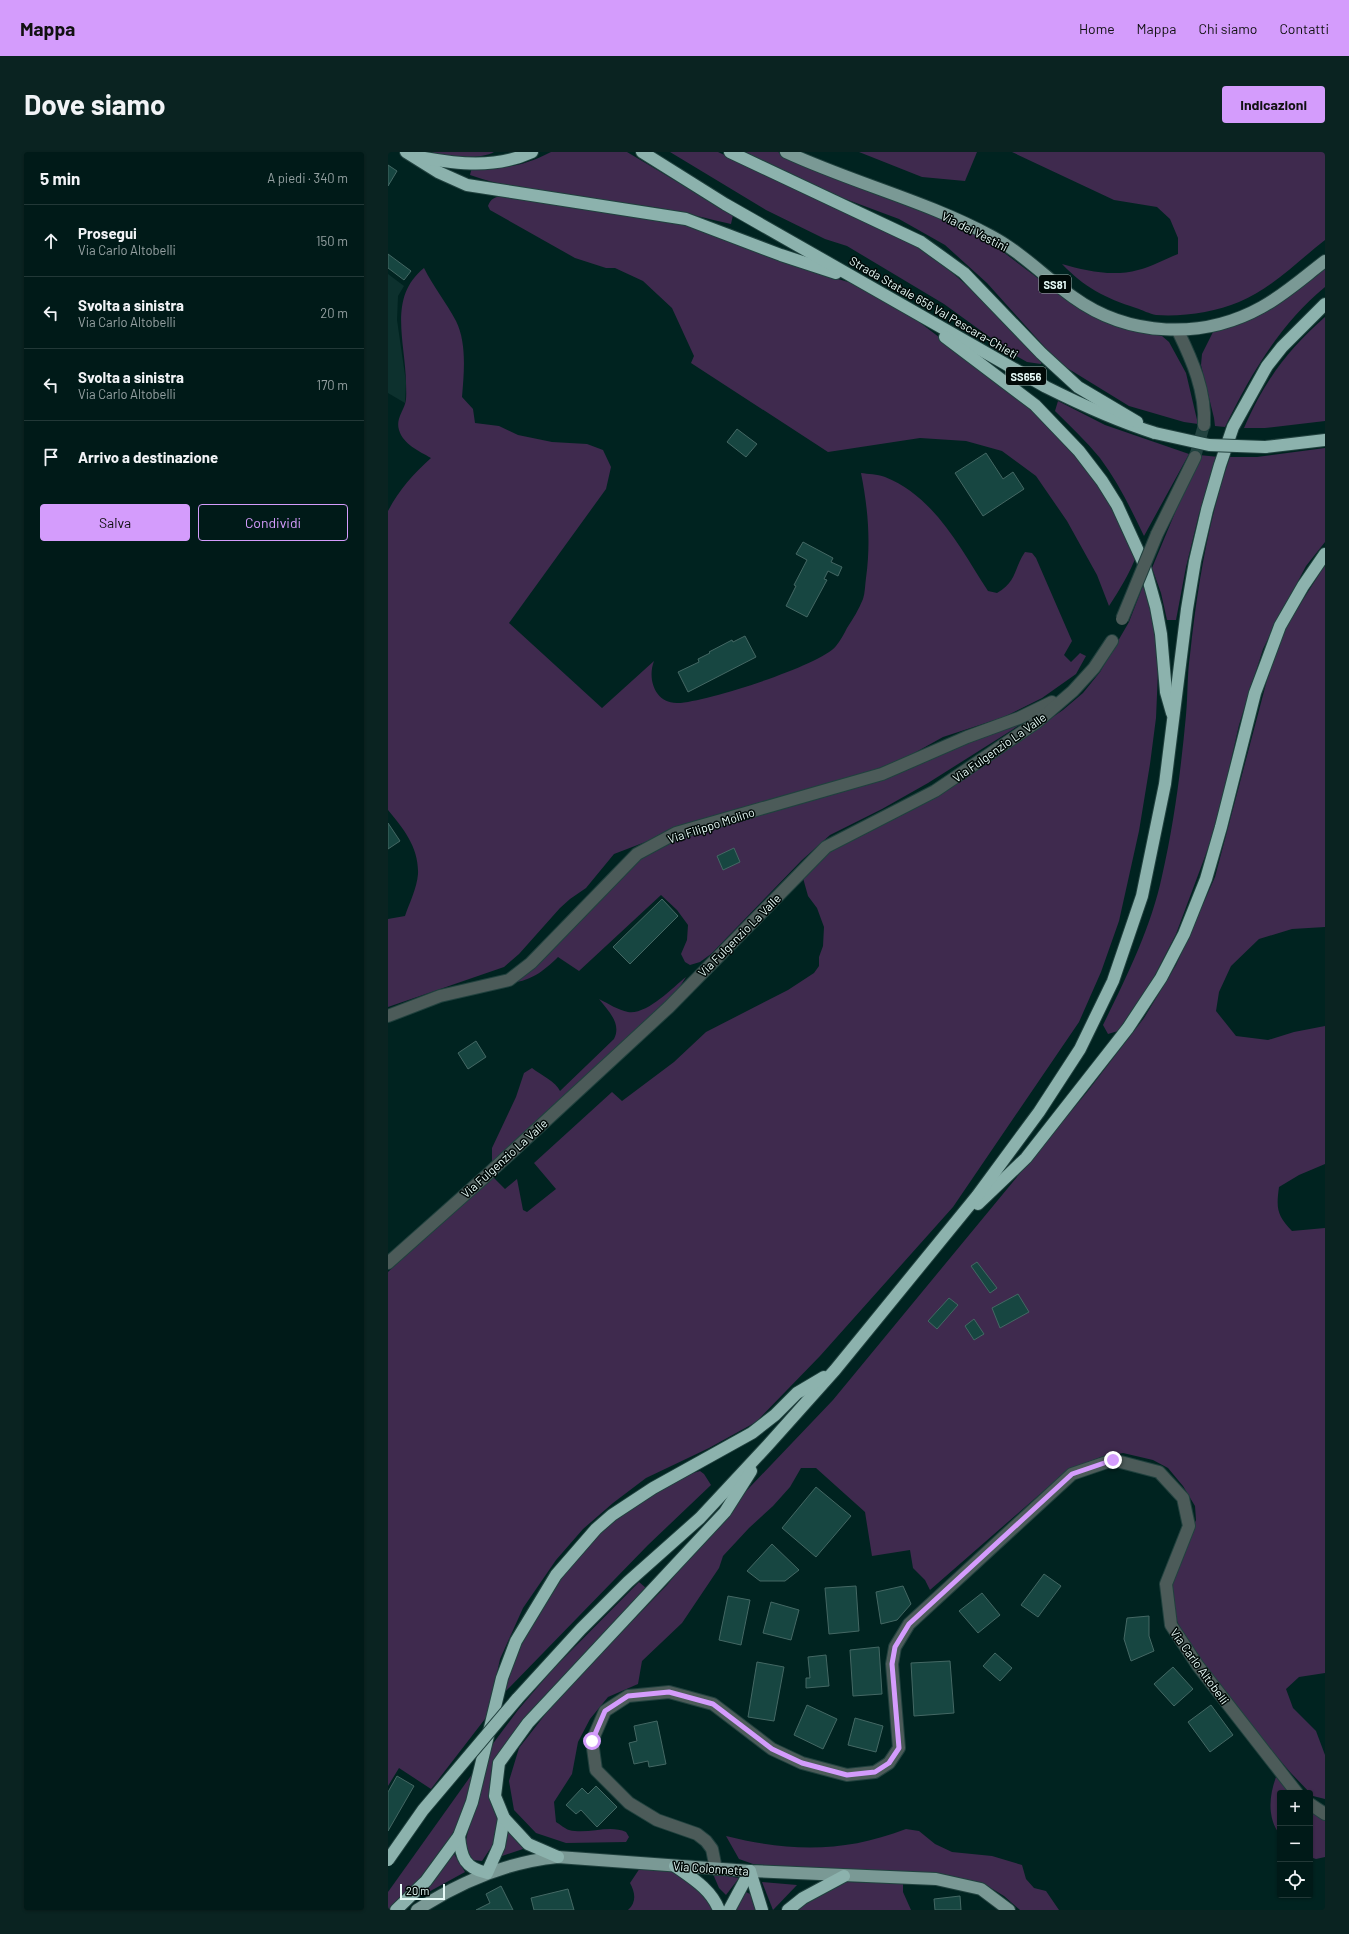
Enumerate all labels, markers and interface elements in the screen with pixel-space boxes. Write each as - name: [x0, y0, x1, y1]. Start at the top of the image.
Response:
- text: Mappa: [20, 17, 75, 40]
- text: Home: [1079, 20, 1115, 37]
- text: Mappa: [1137, 20, 1176, 37]
- text: Chi siamo: [1198, 20, 1257, 37]
- text: Contatti: [1279, 20, 1329, 37]
- button: Indicazioni: [1222, 86, 1325, 123]
- text: Dove siamo: [24, 87, 166, 121]
- text: 5 min: [40, 168, 80, 188]
- text: A piedi · 340 m: [267, 170, 348, 186]
- street label: Via dei Vestini: [939, 208, 1011, 254]
- text: Prosegui: [78, 224, 137, 242]
- icon: ahead: [40, 230, 62, 252]
- text: 150 m: [316, 233, 348, 249]
- text: Via Carlo Altobelli: [78, 242, 176, 258]
- street label: Strada Statale 656 Val Pescara-Chieti: [847, 253, 1021, 361]
- road number: SS81: [1039, 275, 1071, 293]
- text: Svolta a sinistra: [78, 296, 184, 314]
- icon: left: [40, 302, 62, 324]
- text: 20 m: [320, 305, 348, 321]
- text: Via Carlo Altobelli: [78, 314, 176, 330]
- road number: SS656: [1006, 367, 1046, 385]
- text: Svolta a sinistra: [78, 368, 184, 386]
- icon: left: [40, 374, 62, 396]
- text: 170 m: [317, 377, 348, 393]
- text: Via Carlo Altobelli: [78, 386, 176, 402]
- icon: arrive: [40, 446, 62, 468]
- text: Arrivo a destinazione: [78, 448, 218, 466]
- button: Salva: [40, 504, 190, 541]
- button: Condividi: [198, 504, 348, 541]
- street label: Via Fulgenzio La Valle: [950, 709, 1048, 785]
- street label: Via Filippo Molino: [666, 804, 756, 846]
- street label: Via Fulgenzio La Valle: [695, 891, 783, 979]
- street label: Via Fulgenzio La Valle: [458, 1116, 550, 1200]
- route end: [1104, 1451, 1122, 1469]
- street label: Via Carlo Altobelli: [1168, 1625, 1232, 1707]
- route start: [583, 1732, 601, 1750]
- map controls: [1277, 1790, 1313, 1898]
- button: +: [1277, 1790, 1313, 1826]
- button: −: [1277, 1826, 1313, 1862]
- street label: Via Colonnetta: [673, 1858, 749, 1878]
- button: locate: [1277, 1862, 1313, 1898]
- scale bar: [400, 1882, 445, 1901]
- text: 20 m: [406, 1884, 429, 1897]

